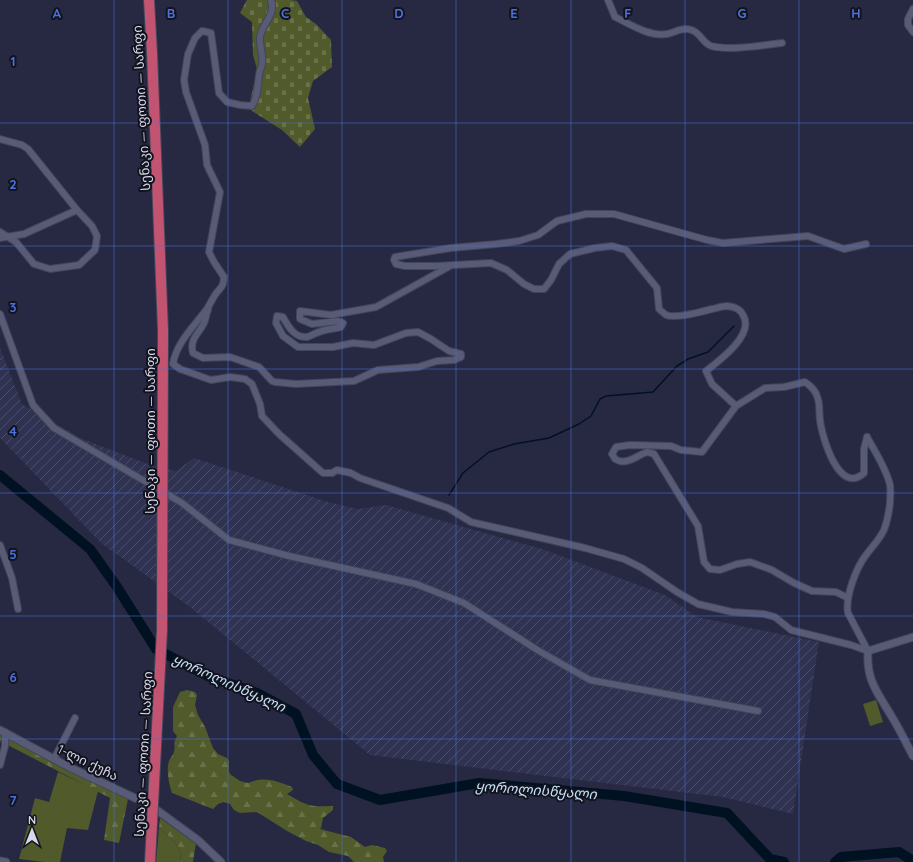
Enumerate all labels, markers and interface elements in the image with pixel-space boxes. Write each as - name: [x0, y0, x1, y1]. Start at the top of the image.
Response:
- text: A: [53, 5, 62, 21]
- text: B: [167, 5, 175, 21]
- text: C: [281, 5, 289, 21]
- text: D: [394, 5, 404, 21]
- text: E: [510, 5, 518, 21]
- text: F: [624, 5, 632, 21]
- text: G: [737, 5, 747, 21]
- text: H: [851, 5, 861, 21]
- street label: სენაკი — ფოთი — სარფი: [129, 25, 153, 191]
- text: 1: [10, 53, 16, 69]
- text: 2: [9, 176, 17, 192]
- text: 3: [10, 299, 17, 315]
- street label: სენაკი — ფოთი — სარფი: [142, 348, 158, 514]
- text: 4: [9, 423, 17, 439]
- text: 5: [9, 546, 17, 562]
- water label: ყოროლისწყალი: [170, 650, 289, 716]
- text: 6: [9, 669, 17, 685]
- street label: სენაკი — ფოთი — სარფი: [131, 671, 155, 837]
- street label: 1-ლი ქუჩა: [55, 740, 121, 784]
- water label: ყოროლისწყალი: [475, 777, 598, 803]
- text: 7: [9, 792, 17, 808]
- north arrow: [12, 810, 52, 850]
- text: N: [28, 813, 36, 827]

